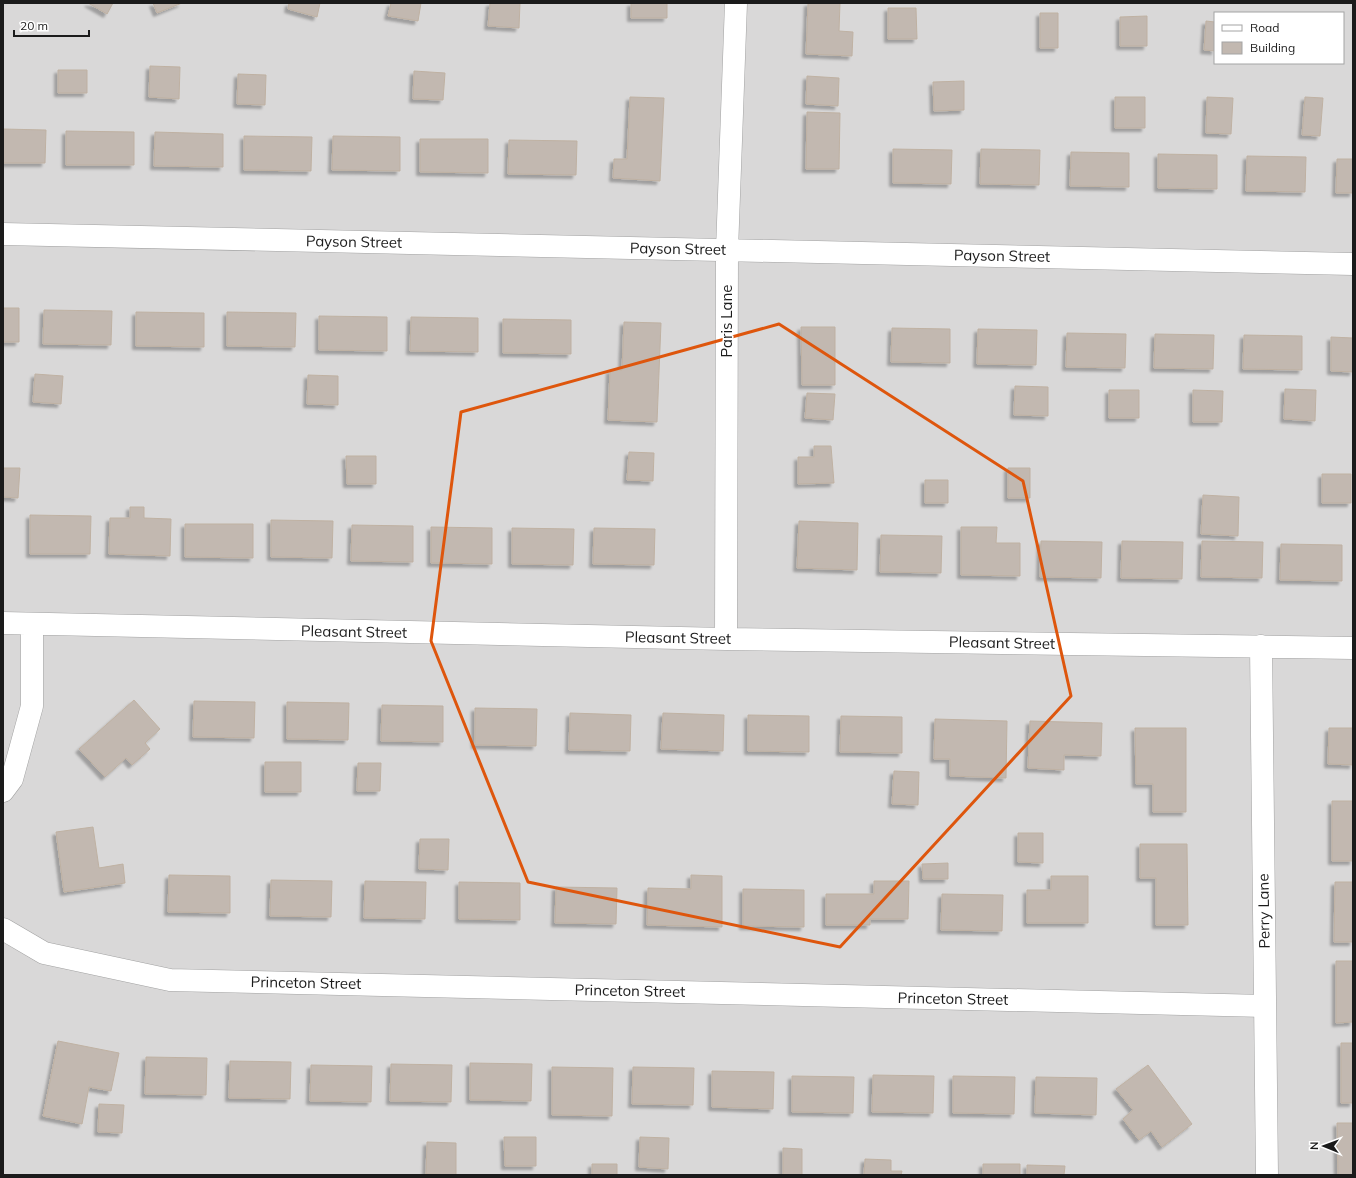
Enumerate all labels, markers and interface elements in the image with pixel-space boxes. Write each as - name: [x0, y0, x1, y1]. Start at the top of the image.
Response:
- scale bar: [14, 12, 89, 38]
- legend: [1214, 12, 1344, 64]
- text: 20 m: [20, 18, 48, 33]
- text: Road: [1250, 20, 1279, 35]
- text: Building: [1250, 40, 1295, 55]
- street label: Payson Street: [306, 231, 402, 252]
- street label: Payson Street: [630, 238, 726, 259]
- street label: Payson Street: [954, 245, 1050, 266]
- street label: Paris Lane: [717, 285, 736, 357]
- street label: Pleasant Street: [301, 621, 407, 642]
- street label: Pleasant Street: [625, 627, 731, 648]
- street label: Pleasant Street: [949, 632, 1055, 653]
- street label: Perry Lane: [1253, 873, 1274, 949]
- street label: Princeton Street: [250, 972, 362, 993]
- street label: Princeton Street: [574, 980, 686, 1001]
- street label: Princeton Street: [897, 988, 1009, 1009]
- north arrow: [1304, 1126, 1344, 1166]
- text: N: [1307, 1142, 1321, 1150]

